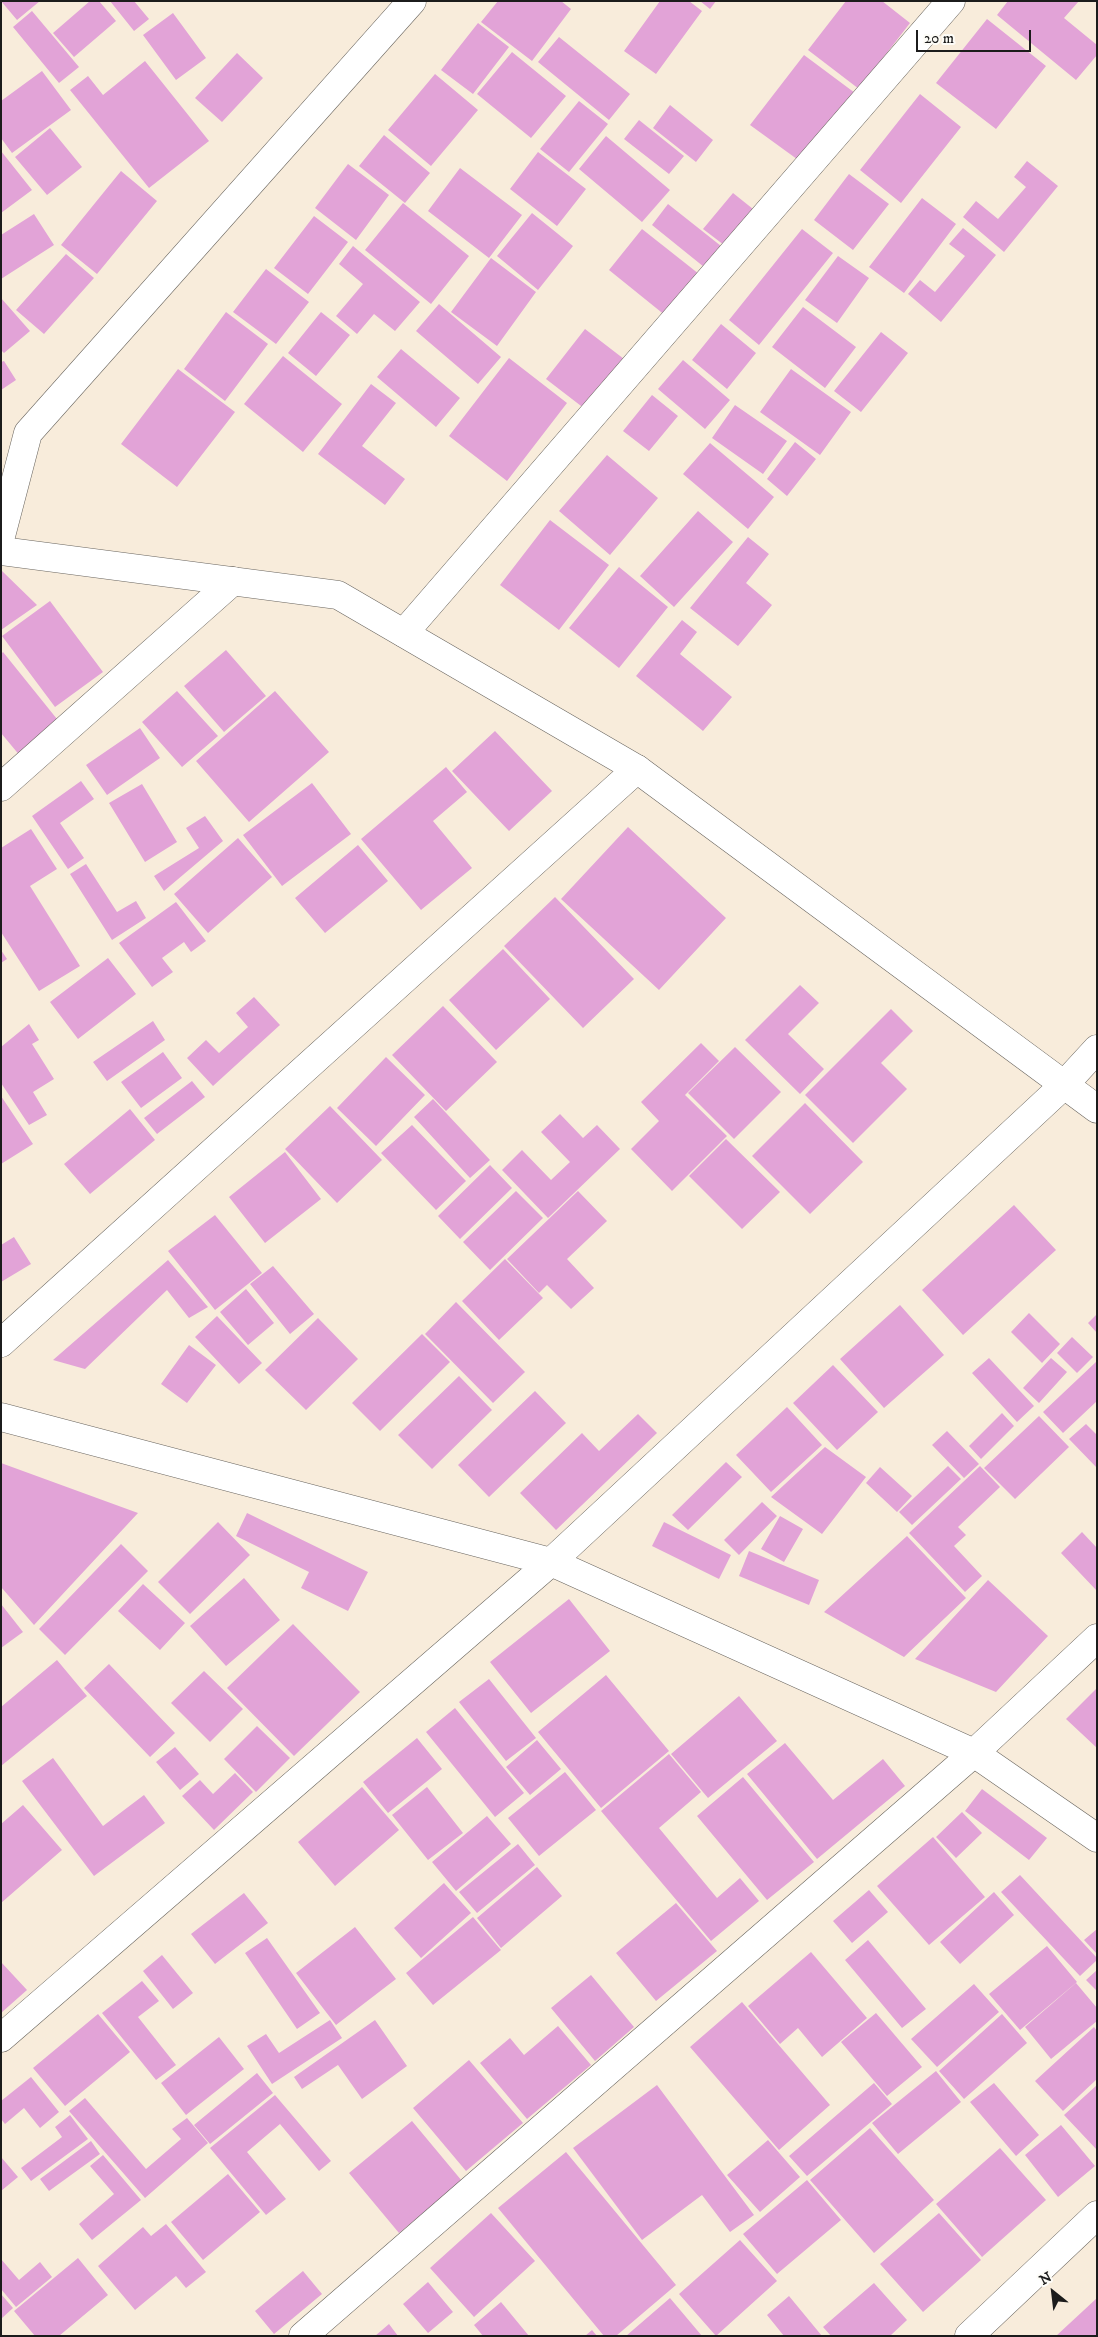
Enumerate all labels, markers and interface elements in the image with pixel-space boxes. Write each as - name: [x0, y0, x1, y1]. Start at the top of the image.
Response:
- scale bar: [918, 20, 1033, 52]
- text: 20 m: [924, 29, 954, 48]
- north arrow: [1028, 2267, 1078, 2317]
- text: N: [1036, 2268, 1055, 2290]

